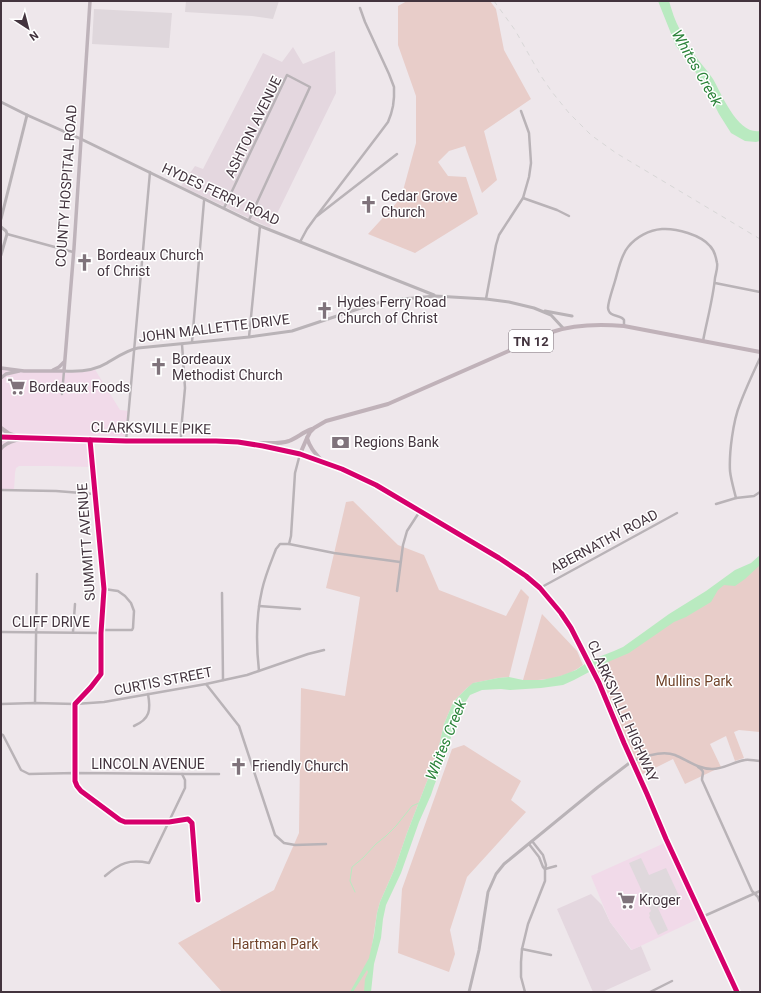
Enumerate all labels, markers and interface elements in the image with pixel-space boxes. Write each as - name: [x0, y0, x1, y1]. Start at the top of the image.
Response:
- north arrow: [8, 8, 48, 48]
- water label: Whites Creek: [668, 27, 726, 110]
- text: N: [26, 28, 41, 43]
- street label: ASHTON AVENUE: [221, 74, 285, 180]
- street label: COUNTY HOSPITAL ROAD: [52, 104, 80, 268]
- street label: HYDES FERRY ROAD: [160, 160, 282, 228]
- place label: Cedar Grove Church: [381, 188, 457, 220]
- church icon: Cedar Grove Church: [358, 194, 378, 214]
- place label: Bordeaux Church of Christ: [97, 247, 204, 279]
- church icon: Bordeaux Church of Christ: [74, 253, 94, 273]
- place label: Hydes Ferry Road Church of Christ: [337, 294, 446, 326]
- church icon: Hydes Ferry Road Church of Christ: [314, 300, 334, 320]
- street label: JOHN MALLETTE DRIVE: [137, 311, 291, 345]
- road number: TN 12: [509, 330, 553, 352]
- place label: Bordeaux Methodist Church: [172, 351, 283, 383]
- church icon: Bordeaux Methodist Church: [149, 357, 169, 377]
- supermarket icon: Bordeaux Foods: [6, 377, 26, 397]
- place label: Bordeaux Foods: [29, 379, 130, 395]
- street label: CLARKSVILLE PIKE: [91, 419, 211, 437]
- bank icon: Regions Bank: [331, 432, 351, 452]
- place label: Regions Bank: [354, 434, 440, 450]
- street label: SUMMITT AVENUE: [74, 483, 98, 601]
- street label: ABERNATHY ROAD: [548, 506, 660, 576]
- street label: CLIFF DRIVE: [12, 614, 90, 630]
- street label: CLARKSVILLE HIGHWAY: [585, 638, 662, 785]
- street label: CURTIS STREET: [112, 663, 214, 698]
- park label: Mullins Park: [656, 673, 733, 689]
- water label: Whites Creek: [422, 697, 471, 783]
- street label: LINCOLN AVENUE: [91, 756, 205, 772]
- church icon: Friendly Church: [229, 756, 249, 776]
- place label: Friendly Church: [252, 758, 348, 774]
- supermarket icon: Kroger: [616, 890, 636, 910]
- place label: Kroger: [639, 892, 681, 908]
- park label: Hartman Park: [232, 936, 319, 952]

